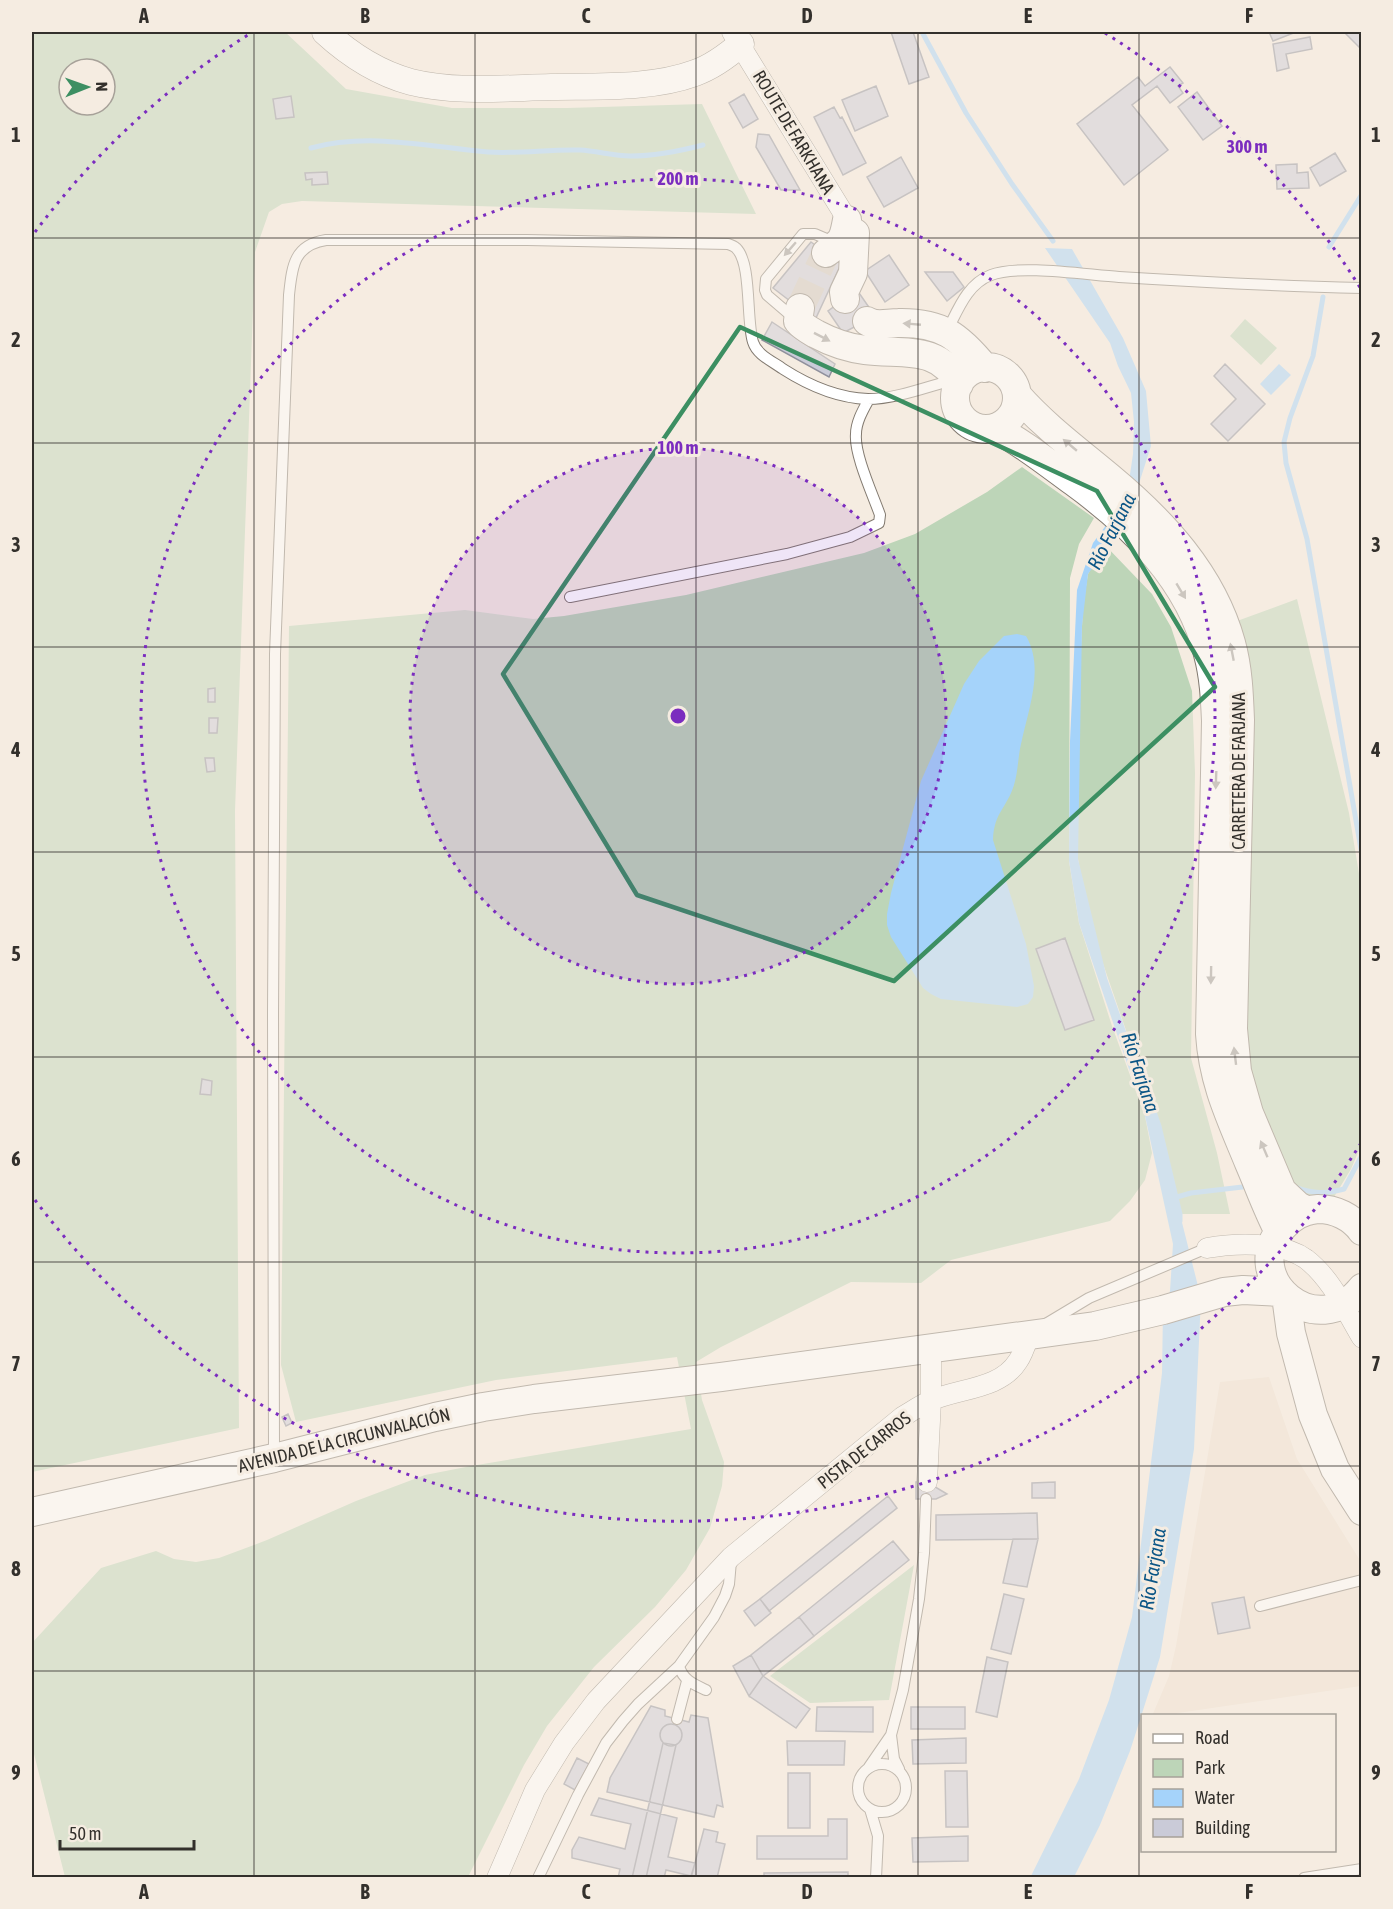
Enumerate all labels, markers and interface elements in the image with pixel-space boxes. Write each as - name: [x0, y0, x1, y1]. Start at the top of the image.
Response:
- text: A: [138, 4, 149, 27]
- text: B: [360, 4, 370, 27]
- text: C: [582, 4, 591, 27]
- text: D: [801, 4, 813, 27]
- text: E: [1024, 4, 1033, 27]
- text: F: [1245, 4, 1253, 27]
- north arrow: [57, 57, 117, 117]
- street label: ROUTE DE FARKHANA: [749, 66, 839, 198]
- text: N: [93, 82, 111, 92]
- text: 1: [11, 123, 21, 146]
- text: 1: [1371, 123, 1381, 146]
- text: 300 m: [1227, 136, 1267, 157]
- text: 200 m: [658, 168, 698, 189]
- one-way arrow: [783, 242, 796, 257]
- one-way arrow: [902, 319, 921, 329]
- text: 2: [11, 328, 21, 351]
- text: 2: [1371, 328, 1381, 351]
- one-way arrow: [814, 332, 831, 342]
- text: 100 m: [658, 437, 698, 458]
- one-way arrow: [1063, 439, 1078, 452]
- water label: Río Farjana: [1082, 489, 1140, 573]
- text: 3: [11, 533, 21, 556]
- text: 3: [1371, 533, 1381, 556]
- one-way arrow: [1176, 583, 1187, 599]
- one-way arrow: [1227, 642, 1236, 661]
- street label: CARRETERA DE FARJANA: [1228, 692, 1249, 850]
- centre of rings: [668, 706, 688, 726]
- text: 4: [10, 738, 21, 761]
- text: 4: [1370, 738, 1381, 761]
- one-way arrow: [1211, 770, 1221, 789]
- text: 5: [11, 942, 21, 965]
- text: 5: [1371, 942, 1381, 965]
- one-way arrow: [1206, 965, 1216, 984]
- water label: Río Farjana: [1117, 1029, 1165, 1115]
- one-way arrow: [1231, 1047, 1240, 1066]
- one-way arrow: [1259, 1140, 1269, 1158]
- text: 6: [11, 1147, 21, 1170]
- text: 6: [1371, 1147, 1381, 1170]
- text: 7: [11, 1352, 21, 1375]
- text: 7: [1371, 1352, 1381, 1375]
- street label: AVENIDA DE LA CIRCUNVALACIÓN: [236, 1403, 452, 1477]
- street label: PISTA DE CARROS: [813, 1407, 915, 1493]
- water label: Río Farjana: [1134, 1526, 1170, 1612]
- text: 8: [11, 1557, 21, 1580]
- text: 8: [1371, 1557, 1381, 1580]
- legend: [1141, 1714, 1336, 1852]
- text: Road: [1195, 1727, 1229, 1748]
- text: Park: [1195, 1757, 1225, 1778]
- text: 9: [11, 1761, 21, 1784]
- text: 9: [1371, 1761, 1381, 1784]
- text: Water: [1195, 1787, 1235, 1808]
- scale bar: [60, 1813, 194, 1851]
- text: Building: [1195, 1817, 1250, 1838]
- text: 50 m: [69, 1823, 101, 1844]
- text: A: [138, 1880, 149, 1903]
- text: B: [360, 1880, 370, 1903]
- text: C: [582, 1880, 591, 1903]
- text: D: [801, 1880, 813, 1903]
- text: E: [1024, 1880, 1033, 1903]
- text: F: [1245, 1880, 1253, 1903]

